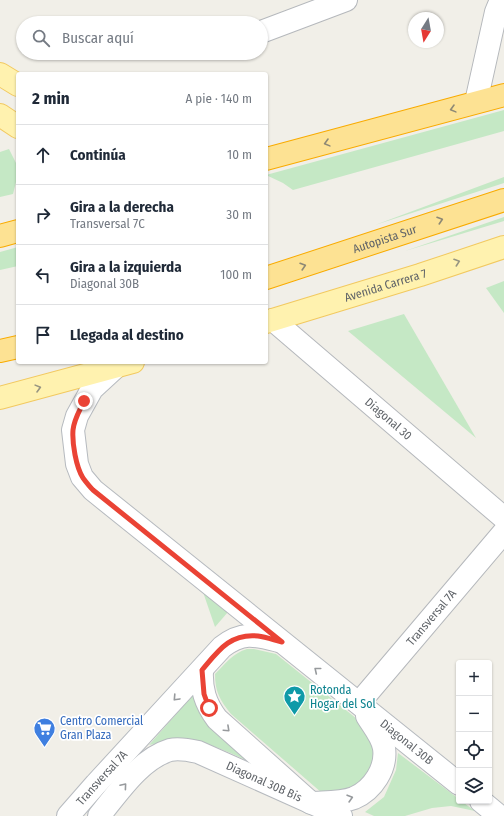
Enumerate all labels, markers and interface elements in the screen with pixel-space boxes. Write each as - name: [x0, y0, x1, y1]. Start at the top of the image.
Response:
- north arrow: [408, 12, 444, 48]
- search box: [16, 16, 268, 60]
- icon: search: [30, 27, 52, 49]
- text: Buscar aquí: [62, 29, 134, 47]
- text: 2 min: [32, 88, 70, 109]
- text: A pie · 140 m: [185, 91, 252, 106]
- one-way arrow: [450, 104, 456, 112]
- one-way arrow: [324, 138, 331, 146]
- icon: ahead: [32, 144, 54, 166]
- text: Continúa: [70, 146, 126, 164]
- text: 10 m: [227, 147, 252, 162]
- text: Gira a la derecha: [70, 198, 174, 216]
- icon: right: [32, 204, 54, 226]
- text: 30 m: [226, 207, 252, 222]
- text: Transversal 7C: [70, 216, 145, 231]
- one-way arrow: [436, 216, 443, 225]
- street label: Autopista Sur: [351, 222, 419, 256]
- text: Gira a la izquierda: [70, 258, 182, 276]
- one-way arrow: [454, 259, 461, 267]
- one-way arrow: [300, 262, 307, 271]
- icon: left: [32, 264, 54, 286]
- street label: Avenida Carrera 7: [343, 266, 429, 305]
- text: 100 m: [220, 267, 252, 282]
- text: Diagonal 30B: [70, 276, 139, 291]
- icon: arrive: [32, 324, 54, 346]
- text: Llegada al destino: [70, 326, 184, 344]
- one-way arrow: [34, 384, 41, 393]
- route end: [75, 392, 93, 410]
- street label: Diagonal 30: [362, 395, 415, 443]
- street label: Transversal 7A: [404, 586, 460, 648]
- map controls: [456, 660, 492, 804]
- button: +: [456, 660, 492, 696]
- one-way arrow: [315, 667, 322, 674]
- place label: Rotonda Hogar del Sol: [310, 683, 376, 711]
- place icon: Rotonda Hogar del Sol: [281, 684, 307, 717]
- one-way arrow: [173, 693, 180, 701]
- button: −: [456, 696, 492, 732]
- route start: [200, 699, 218, 717]
- place label: Centro Comercial Gran Plaza: [60, 714, 143, 742]
- supermarket icon: Centro Comercial Gran Plaza: [32, 715, 58, 748]
- street label: Diagonal 30B: [377, 717, 436, 768]
- one-way arrow: [222, 724, 230, 731]
- button: locate: [456, 732, 492, 768]
- street label: Transversal 7A: [74, 747, 131, 808]
- street label: Diagonal 30B Bis: [224, 759, 304, 805]
- button: layers: [456, 768, 492, 804]
- one-way arrow: [120, 784, 127, 791]
- one-way arrow: [346, 794, 353, 803]

